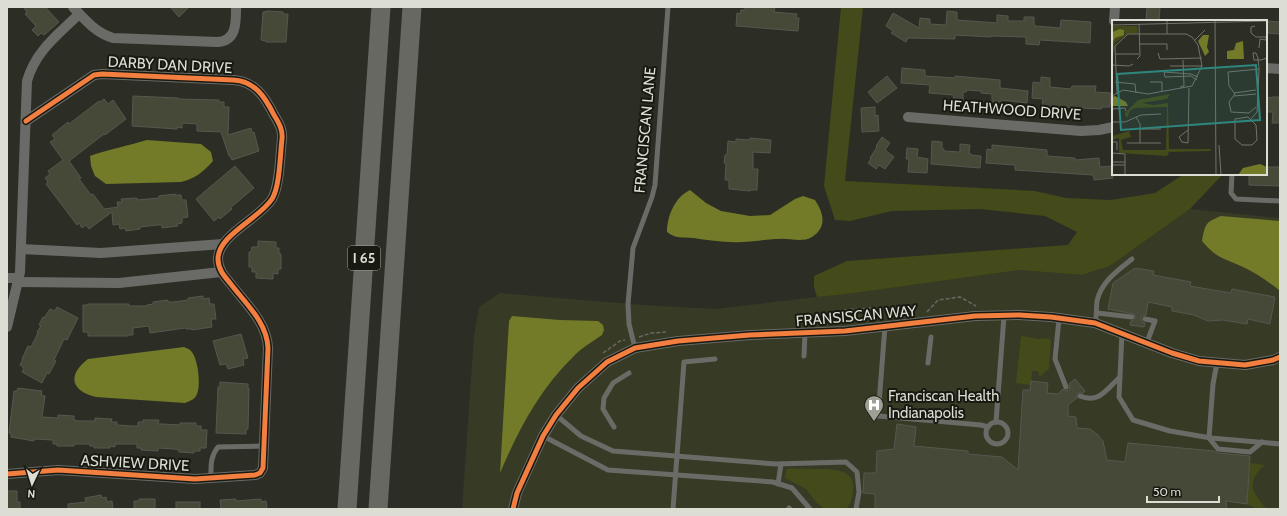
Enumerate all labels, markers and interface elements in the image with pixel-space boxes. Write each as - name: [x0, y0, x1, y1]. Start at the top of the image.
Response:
- inset map: [1112, 20, 1267, 175]
- street label: DARBY DAN DRIVE: [107, 53, 233, 77]
- street label: FRANCISCAN LANE: [631, 66, 659, 194]
- street label: HEATHWOOD DRIVE: [942, 96, 1082, 124]
- road number: I 65: [348, 246, 380, 270]
- street label: FRANSISCAN WAY: [795, 302, 917, 330]
- place label: Franciscan Health Indianapolis: [888, 387, 999, 422]
- hospital icon: Franciscan Health Indianapolis: [863, 394, 885, 422]
- street label: ASHVIEW DRIVE: [80, 451, 190, 475]
- north arrow: [12, 464, 52, 504]
- scale bar: [1147, 478, 1219, 504]
- text: 50 m: [1153, 484, 1181, 499]
- text: N: [27, 487, 36, 501]

